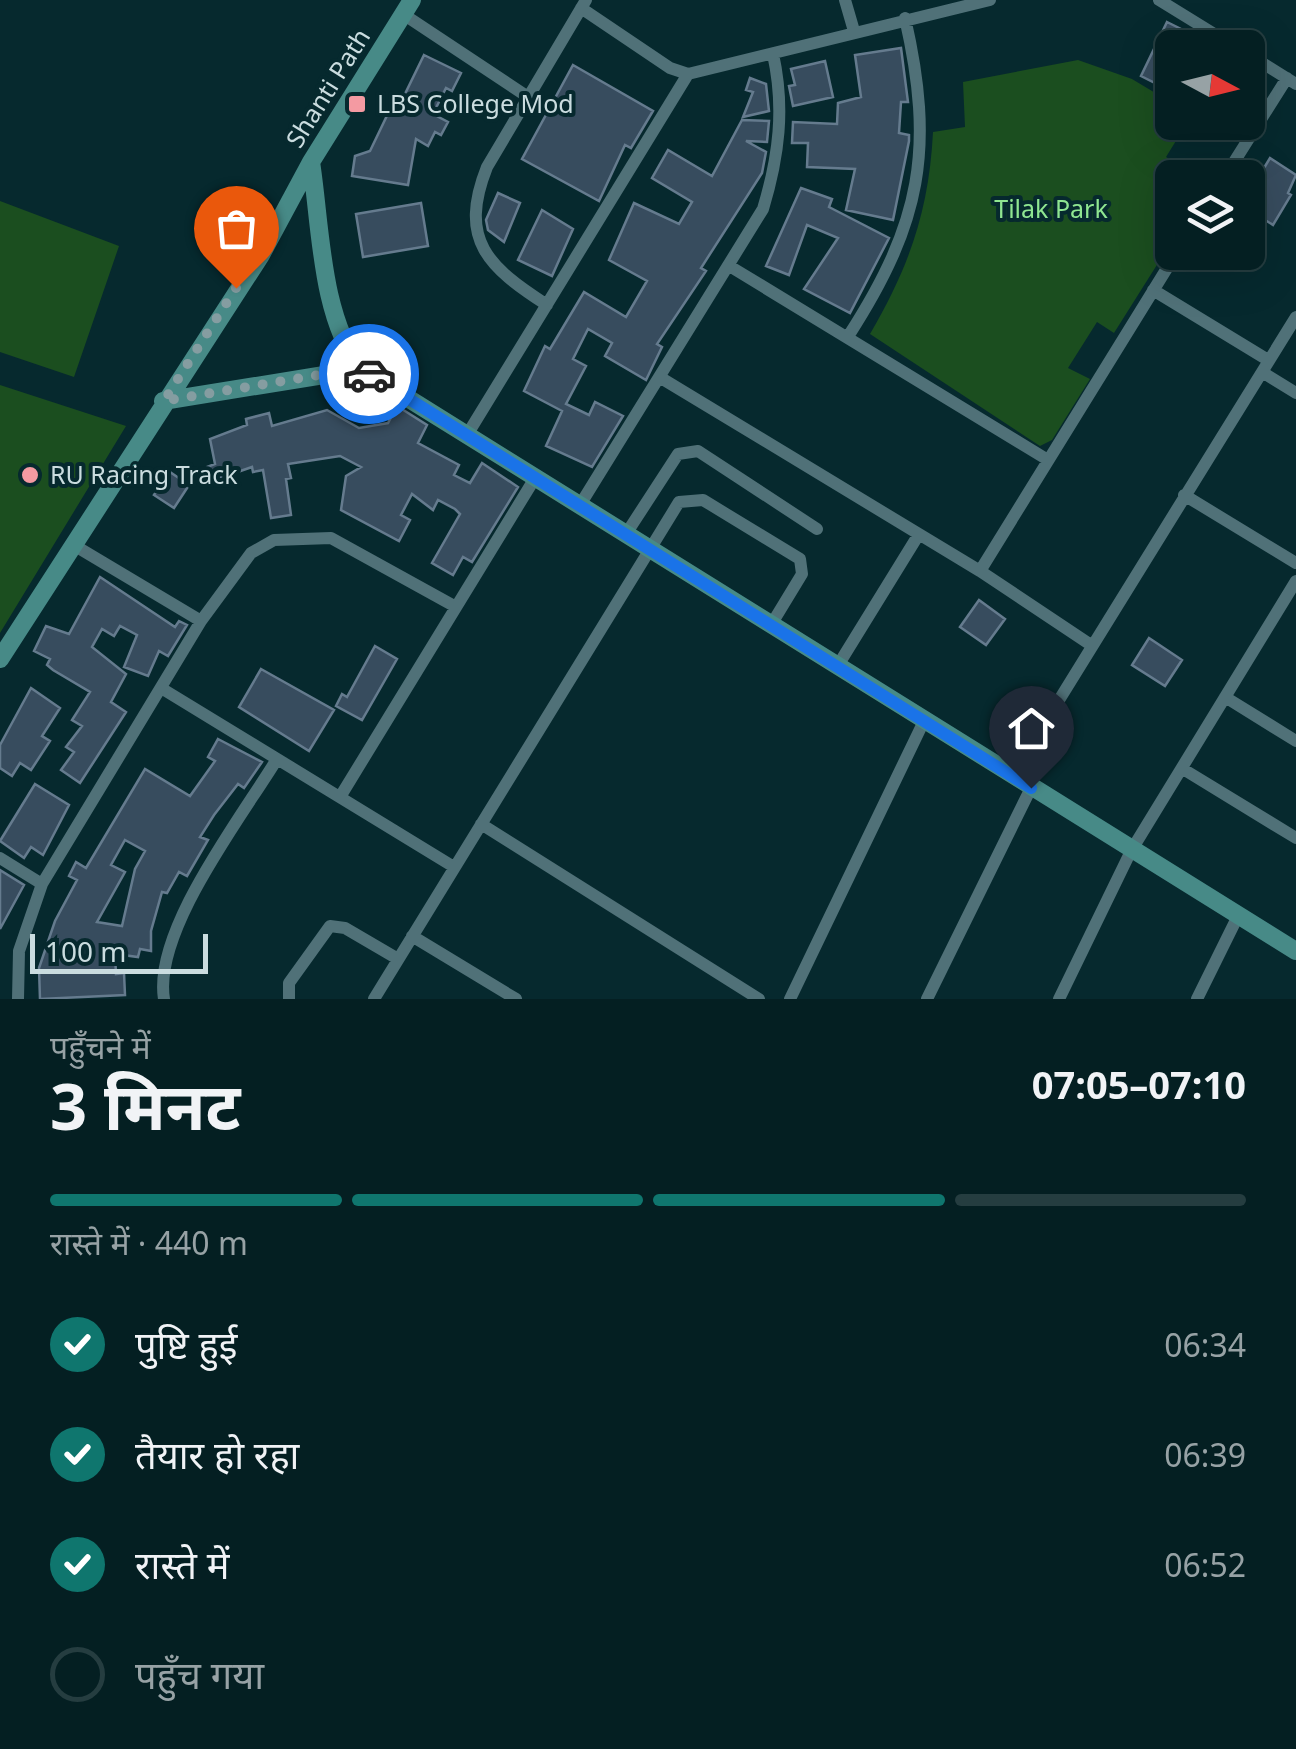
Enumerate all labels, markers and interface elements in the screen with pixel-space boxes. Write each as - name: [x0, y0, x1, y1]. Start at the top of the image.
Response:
- street label: Shanti Path: [277, 22, 377, 153]
- north arrow: [1155, 30, 1265, 140]
- map controls: [1155, 30, 1265, 270]
- place label: LBS College Mod: [377, 86, 574, 120]
- marker: LBS College Mod: [346, 93, 368, 115]
- button: layers: [1155, 160, 1265, 270]
- pin: [194, 186, 279, 289]
- park label: Tilak Park: [994, 191, 1108, 225]
- icon: bag: [209, 201, 264, 256]
- courier: [319, 324, 419, 424]
- icon: car: [342, 347, 397, 402]
- place label: RU Racing Track: [50, 457, 238, 491]
- marker: RU Racing Track: [19, 464, 41, 486]
- pin: [989, 686, 1074, 789]
- icon: home: [1004, 701, 1059, 756]
- scale bar: [30, 929, 208, 974]
- text: 100 m: [45, 932, 127, 970]
- text: पहुँचने में: [50, 1025, 151, 1068]
- text: 07:05–07:10: [1032, 1058, 1246, 1110]
- text: 3 मिनट: [50, 1061, 241, 1149]
- text: रास्ते में · 440 m: [50, 1221, 248, 1264]
- icon: check: [50, 1317, 105, 1372]
- text: पुष्टि हुई: [135, 1318, 237, 1370]
- text: 06:34: [1164, 1323, 1246, 1366]
- icon: check: [50, 1427, 105, 1482]
- text: तैयार हो रहा: [135, 1428, 299, 1480]
- text: 06:39: [1164, 1433, 1246, 1476]
- icon: check: [50, 1537, 105, 1592]
- text: रास्ते में: [135, 1538, 229, 1590]
- text: 06:52: [1164, 1543, 1246, 1586]
- text: पहुँच गया: [135, 1648, 264, 1700]

